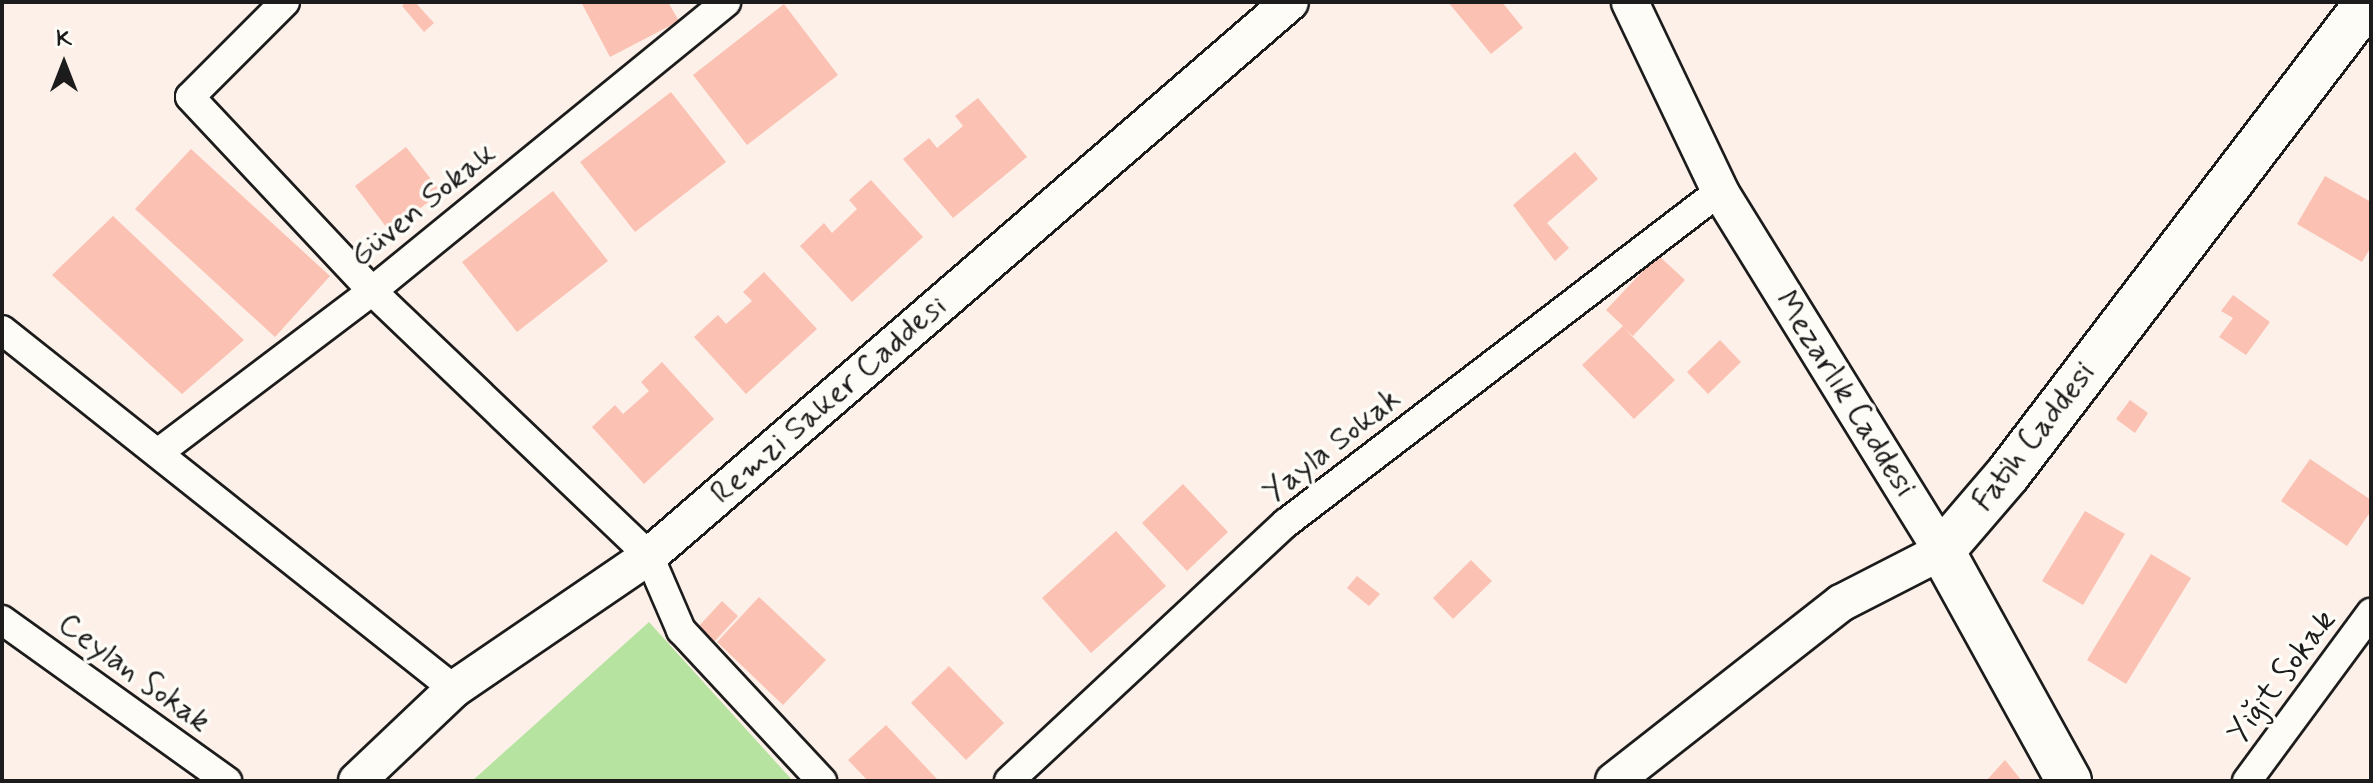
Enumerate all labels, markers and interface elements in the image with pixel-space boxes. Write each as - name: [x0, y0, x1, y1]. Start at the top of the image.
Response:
- north arrow: [24, 24, 104, 104]
- text: K: [56, 26, 72, 54]
- street label: Güven Sokak: [344, 136, 502, 274]
- street label: Mezarlık Caddesi: [1765, 281, 1925, 507]
- street label: Remzi Saker Caddesi: [705, 288, 953, 512]
- street label: Fatih Caddesi: [1962, 352, 2106, 522]
- street label: Yayla Sokak: [1255, 380, 1409, 512]
- street label: Yiğit Sokak: [2219, 603, 2345, 751]
- street label: Ceylan Sokak: [49, 604, 219, 742]

